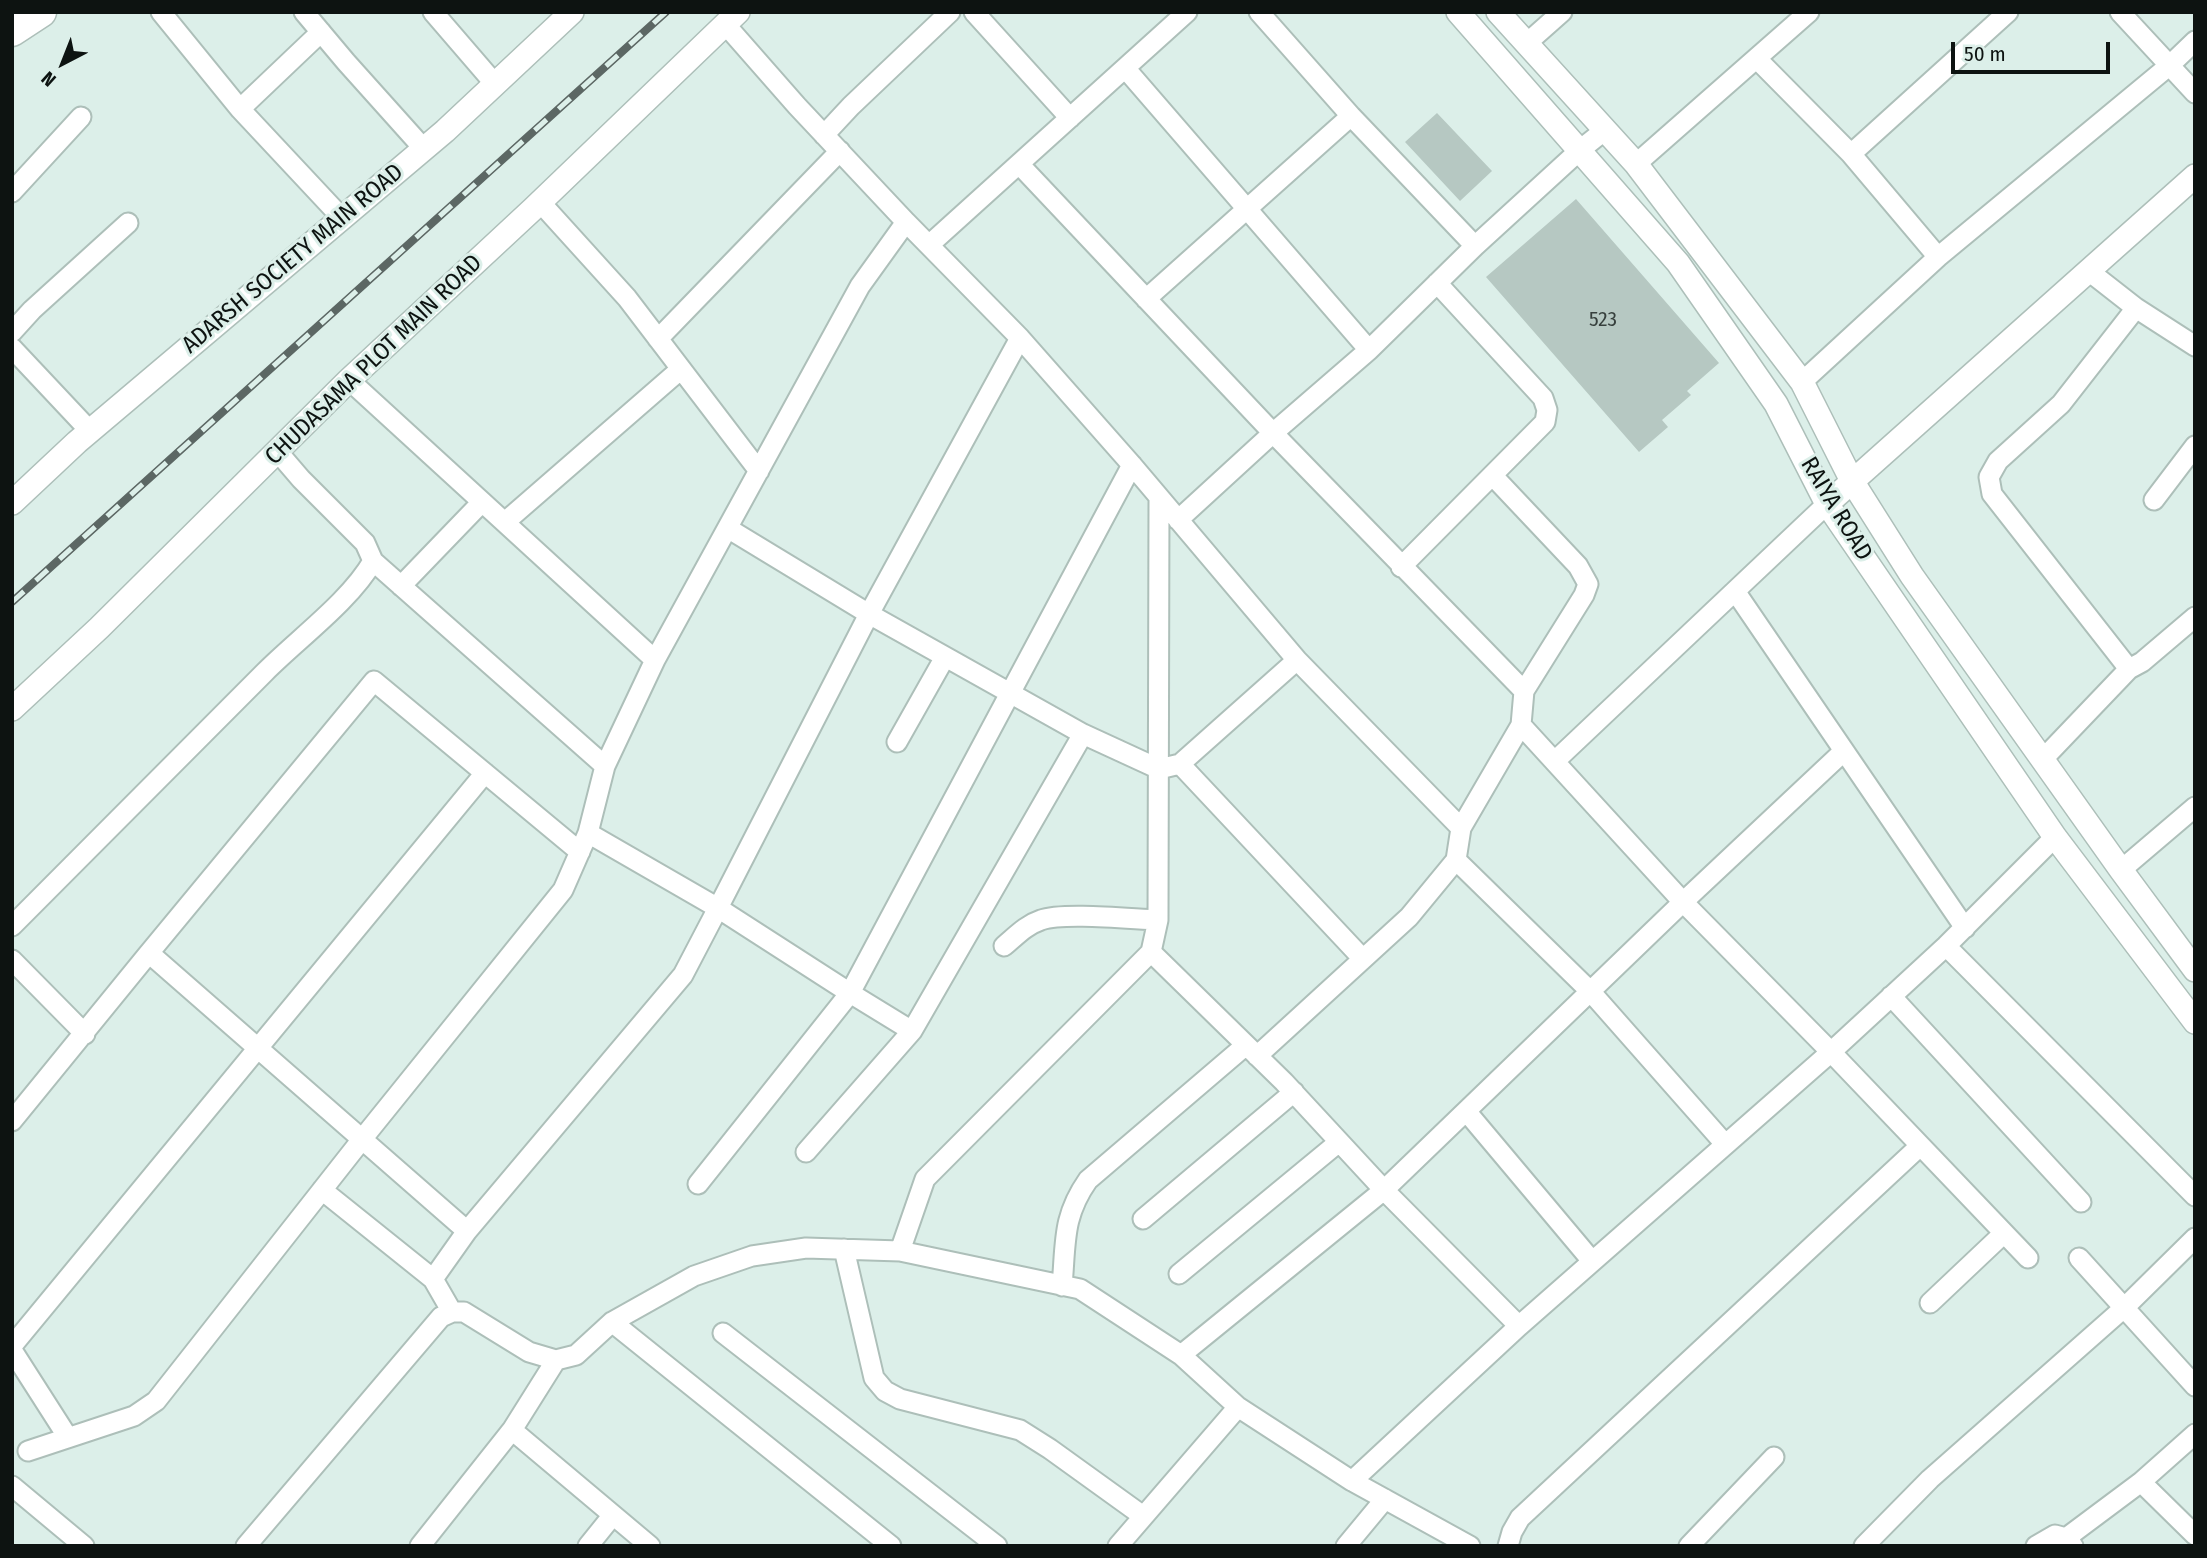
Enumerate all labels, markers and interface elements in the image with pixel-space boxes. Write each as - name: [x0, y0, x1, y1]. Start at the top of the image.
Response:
- north arrow: [28, 28, 98, 98]
- scale bar: [1955, 28, 2114, 72]
- text: 50 m: [1964, 41, 2006, 67]
- text: N: [37, 67, 61, 91]
- street label: ADARSH SOCIETY MAIN ROAD: [177, 158, 409, 360]
- street label: CHUDASAMA PLOT MAIN ROAD: [260, 249, 488, 471]
- house number: 523: [1589, 307, 1617, 333]
- street label: RAIYA ROAD: [1794, 452, 1878, 566]

